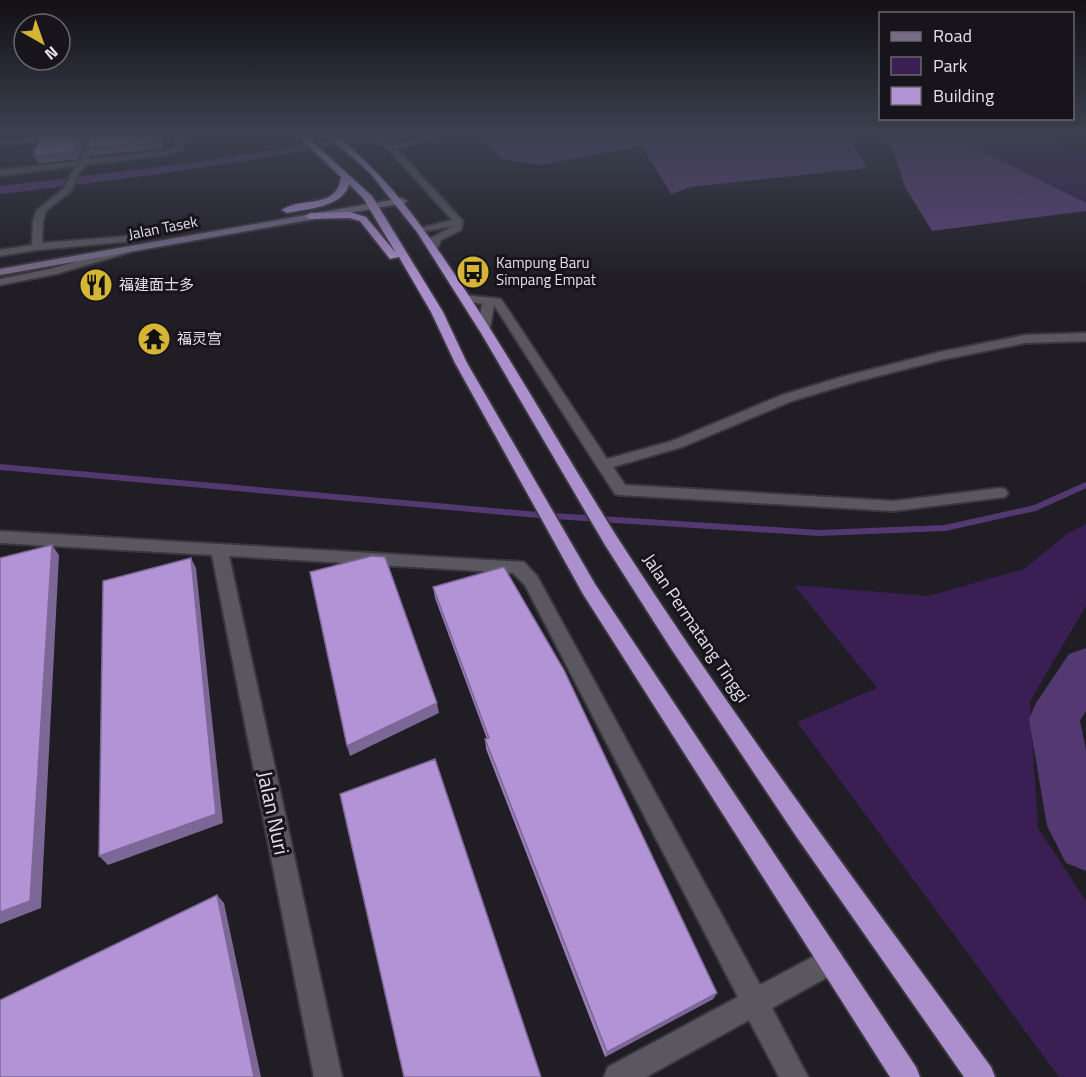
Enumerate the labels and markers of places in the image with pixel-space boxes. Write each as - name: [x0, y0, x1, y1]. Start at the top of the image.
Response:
- place label: Kampung Baru Simpang Empat: [496, 251, 597, 291]
- bus stop icon: Kampung Baru Simpang Empat: [455, 254, 491, 290]
- restaurant icon: 福建面士多: [78, 267, 114, 303]
- place label: 福建面士多: [119, 273, 194, 296]
- temple icon: 福灵宫: [136, 321, 172, 357]
- place label: 福灵宫: [177, 327, 222, 350]

